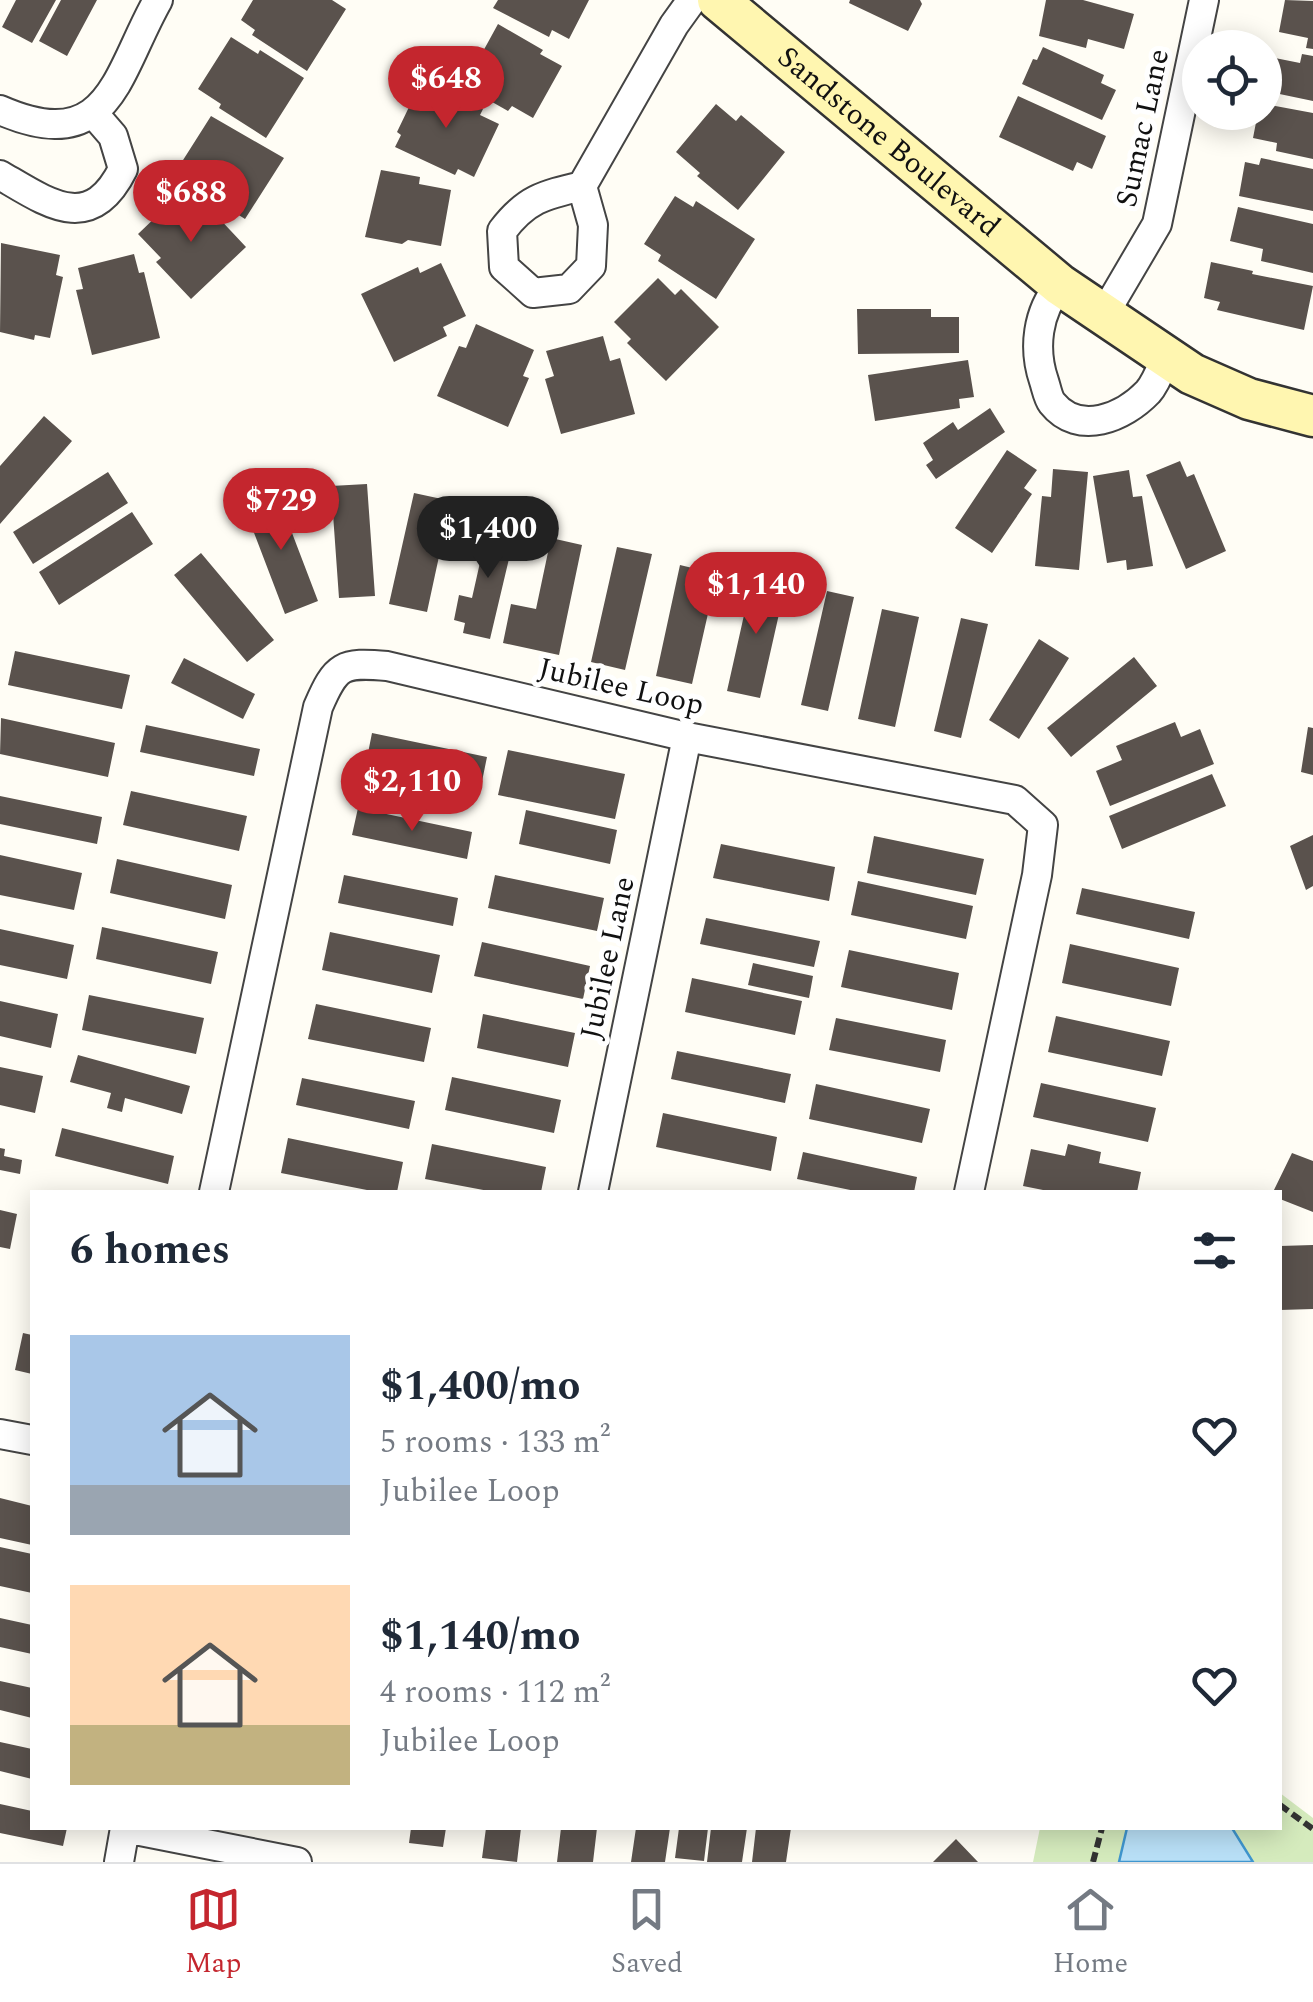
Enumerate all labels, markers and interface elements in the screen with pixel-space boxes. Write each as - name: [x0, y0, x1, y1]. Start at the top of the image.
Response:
- map controls: [1182, 30, 1282, 130]
- button: locate: [1182, 30, 1282, 130]
- street label: Sandstone Boulevard: [767, 35, 1010, 249]
- street label: Sumac Lane: [1104, 45, 1182, 211]
- pin: $648: [387, 46, 505, 131]
- text: $648: [410, 54, 482, 103]
- pin: $688: [132, 160, 250, 245]
- text: $688: [155, 168, 227, 217]
- pin: $729: [222, 468, 340, 553]
- text: $729: [245, 476, 317, 525]
- pin: $1,400: [407, 496, 569, 581]
- text: $1,400: [439, 504, 537, 553]
- pin: $1,140: [675, 552, 837, 637]
- text: $1,140: [707, 560, 805, 609]
- street label: Jubilee Loop: [534, 646, 708, 728]
- pin: $2,110: [331, 749, 493, 834]
- text: $2,110: [363, 757, 461, 806]
- street label: Jubilee Lane: [568, 872, 648, 1044]
- text: 6 homes: [70, 1219, 230, 1282]
- icon: filters: [1187, 1223, 1242, 1278]
- text: $1,400/mo: [380, 1355, 580, 1418]
- icon: home: [150, 1375, 270, 1495]
- icon: heart: [1187, 1408, 1242, 1463]
- text: 5 rooms · 133 m²: [380, 1418, 610, 1467]
- text: Jubilee Loop: [380, 1467, 560, 1516]
- text: $1,140/mo: [380, 1605, 580, 1668]
- icon: home: [150, 1625, 270, 1745]
- icon: heart: [1187, 1658, 1242, 1713]
- text: 4 rooms · 112 m²: [380, 1668, 610, 1717]
- text: Jubilee Loop: [380, 1717, 560, 1766]
- tab: Map: [185, 1882, 241, 1985]
- tab: Saved: [611, 1882, 683, 1985]
- tab: Home: [1053, 1882, 1128, 1985]

